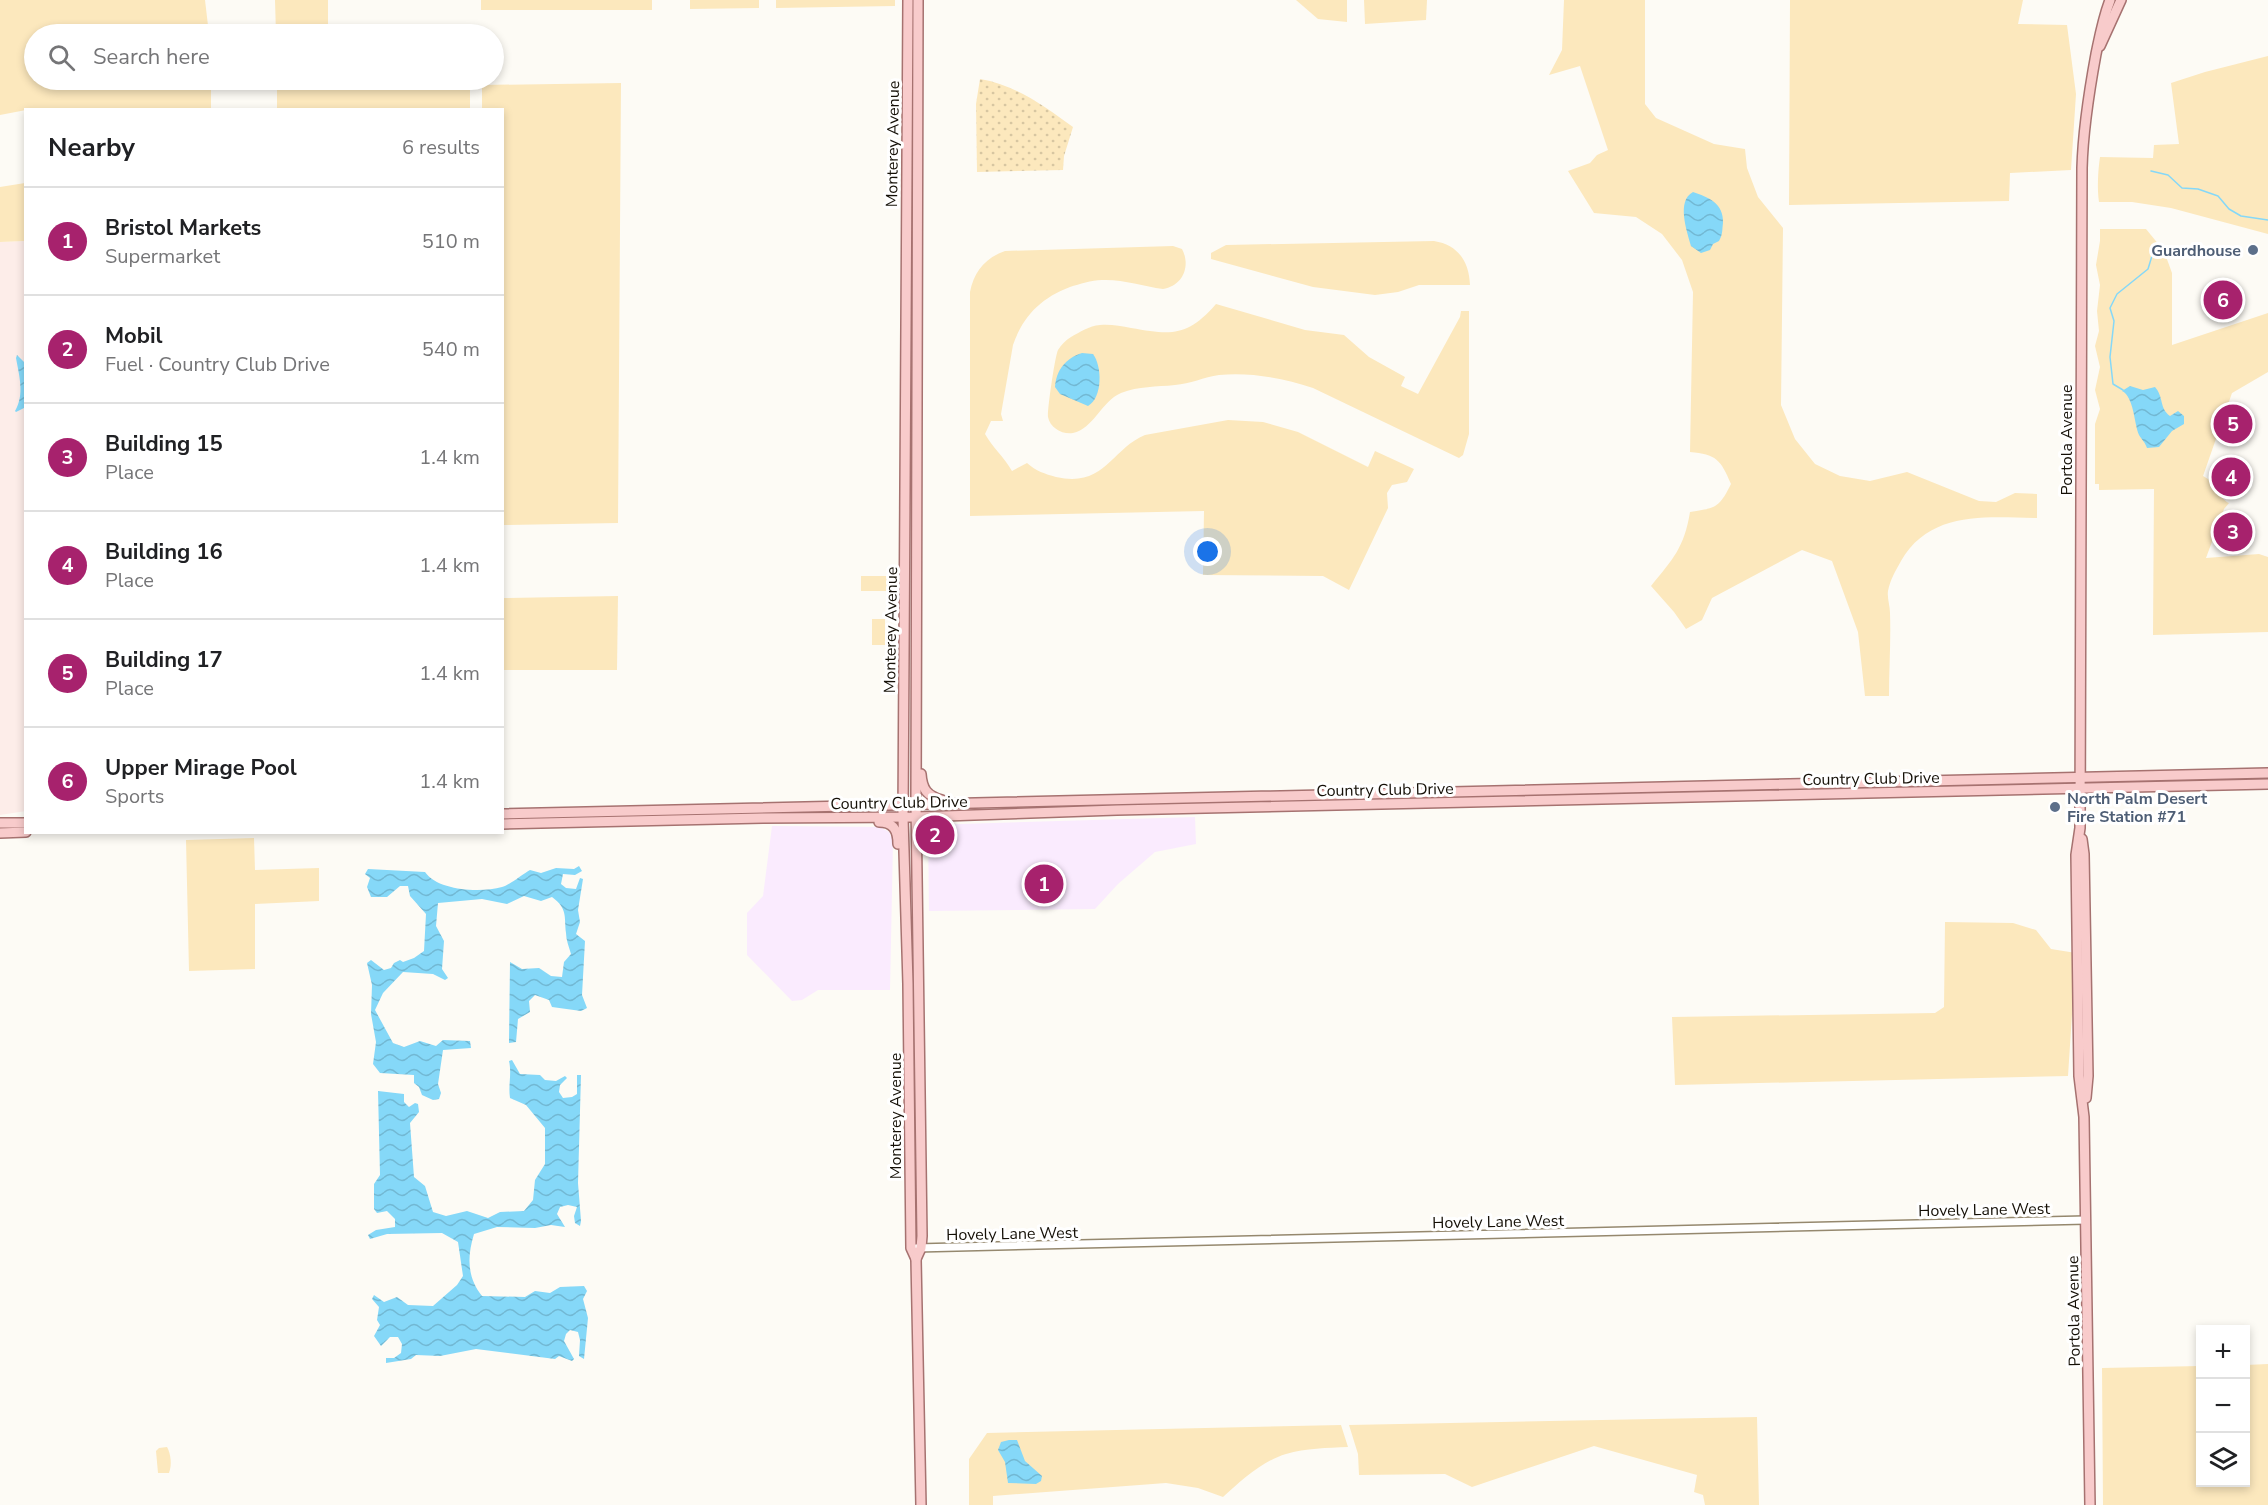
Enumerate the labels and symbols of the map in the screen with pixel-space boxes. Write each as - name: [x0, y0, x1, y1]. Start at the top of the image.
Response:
- street label: Monterey Avenue: [881, 81, 905, 207]
- place label: Guardhouse: [2151, 240, 2241, 262]
- marker: Guardhouse: [2246, 243, 2260, 257]
- pin: 6: [2204, 278, 2242, 322]
- street label: Portola Avenue: [2056, 384, 2078, 496]
- pin: 5: [2214, 402, 2252, 446]
- pin: 4: [2212, 454, 2250, 500]
- pin: 3: [2214, 510, 2252, 554]
- your location: [1193, 537, 1222, 566]
- street label: Monterey Avenue: [879, 567, 903, 693]
- street label: Country Club Drive: [1802, 767, 1940, 791]
- street label: Country Club Drive: [1316, 778, 1454, 802]
- place label: North Palm Desert Fire Station #71: [2067, 788, 2208, 828]
- street label: Country Club Drive: [830, 791, 968, 815]
- marker: North Palm Desert Fire Station #71: [2048, 800, 2062, 814]
- pin: 2: [916, 812, 954, 858]
- pin: 1: [1024, 862, 1064, 906]
- street label: Monterey Avenue: [885, 1053, 907, 1179]
- street label: Hovely Lane West: [1918, 1198, 2050, 1222]
- street label: Hovely Lane West: [1432, 1210, 1564, 1234]
- street label: Hovely Lane West: [946, 1222, 1078, 1246]
- street label: Portola Avenue: [2062, 1255, 2086, 1367]

